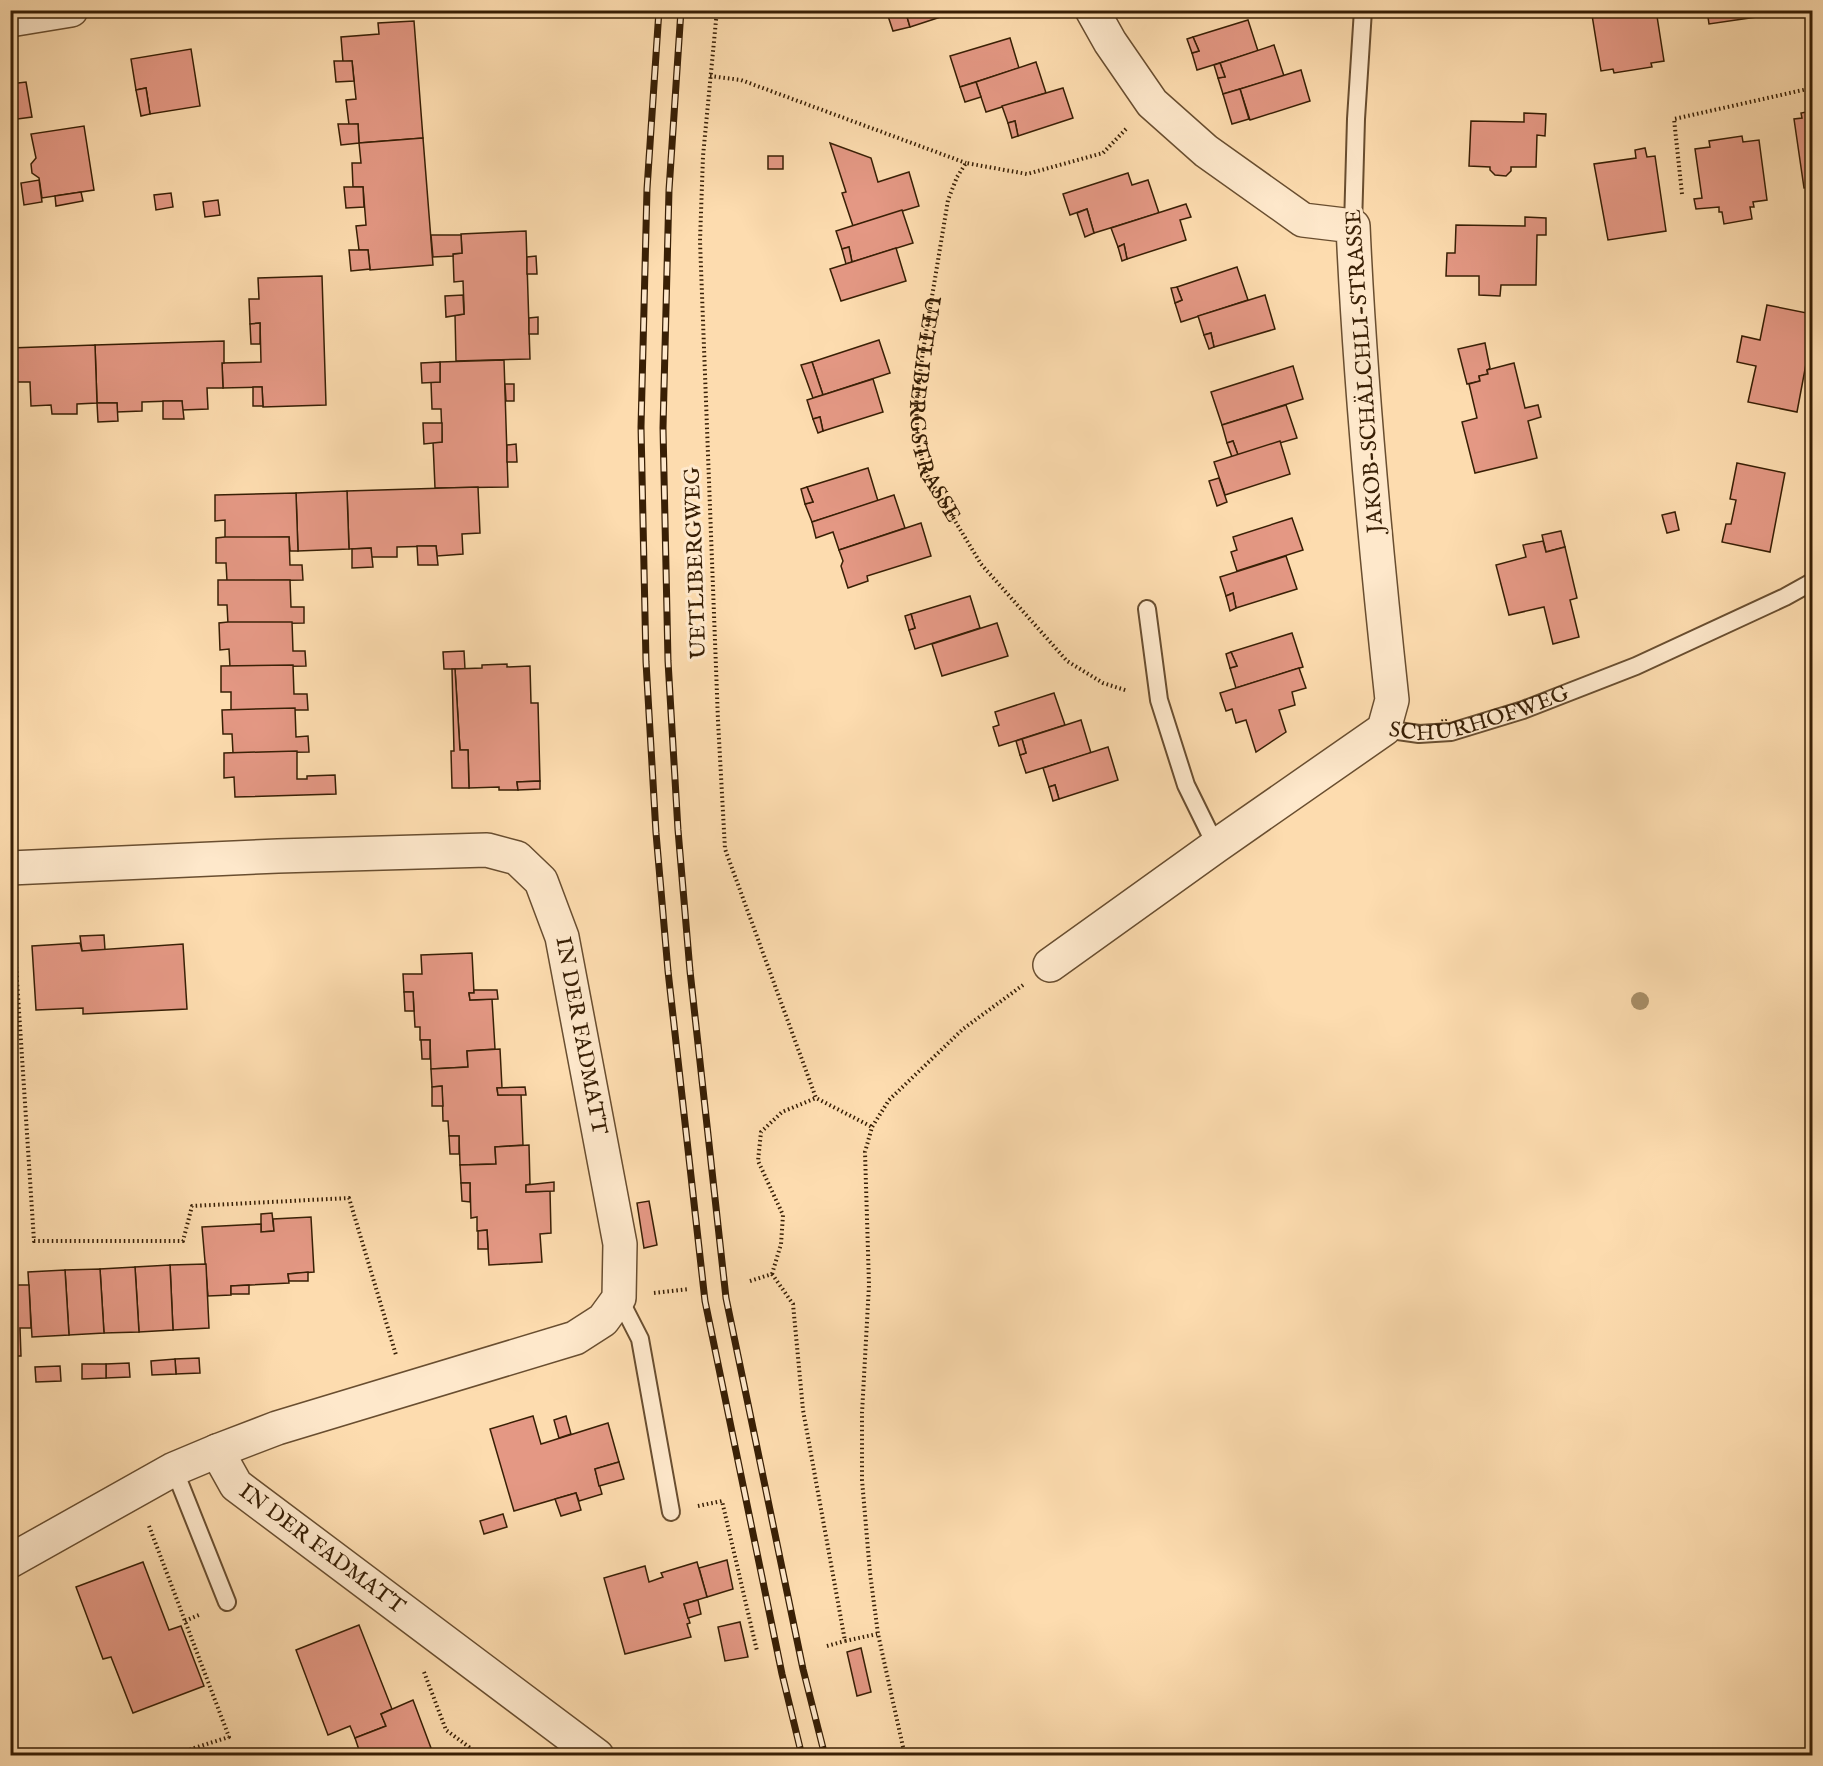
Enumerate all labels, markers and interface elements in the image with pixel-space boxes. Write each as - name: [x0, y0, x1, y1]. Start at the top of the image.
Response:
- street label: JAKOB-SCHÄLCHLI-STRASSE: [1340, 208, 1390, 537]
- street label: UETLIBERGSTRASSE: [902, 293, 967, 528]
- street label: UETLIBERGWEG: [679, 466, 713, 659]
- street label: SCHÜRHOFWEG: [1387, 679, 1573, 748]
- street label: IN DER FADMATT: [548, 935, 613, 1137]
- street label: IN DER FADMATT: [233, 1478, 410, 1621]

